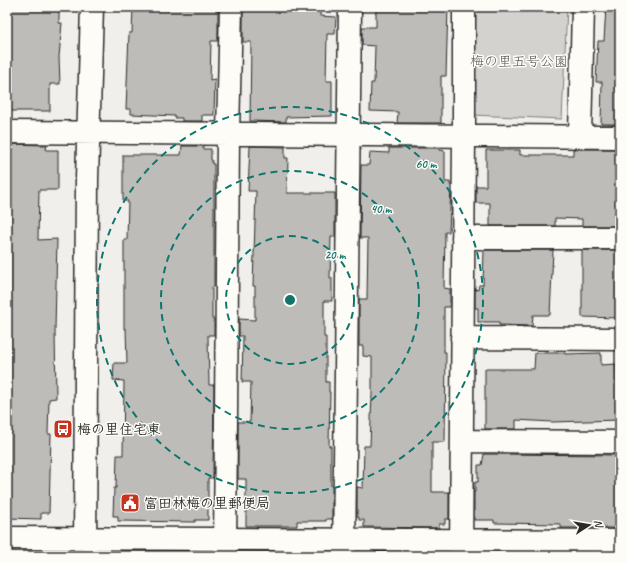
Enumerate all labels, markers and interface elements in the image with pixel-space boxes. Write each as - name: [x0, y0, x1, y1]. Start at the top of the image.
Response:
- park label: 梅の里五号公園: [470, 53, 568, 70]
- text: 60 m: [416, 156, 438, 172]
- text: 40 m: [371, 201, 392, 217]
- text: 20 m: [325, 247, 346, 263]
- centre of rings: [283, 293, 297, 307]
- bus stop icon: 梅の里住宅東: [52, 418, 74, 440]
- place label: 梅の里住宅東: [77, 421, 161, 438]
- public building icon: 富田林梅の里郵便局: [119, 492, 141, 514]
- place label: 富田林梅の里郵便局: [144, 495, 270, 512]
- north arrow: [569, 505, 609, 545]
- text: N: [591, 518, 607, 530]

